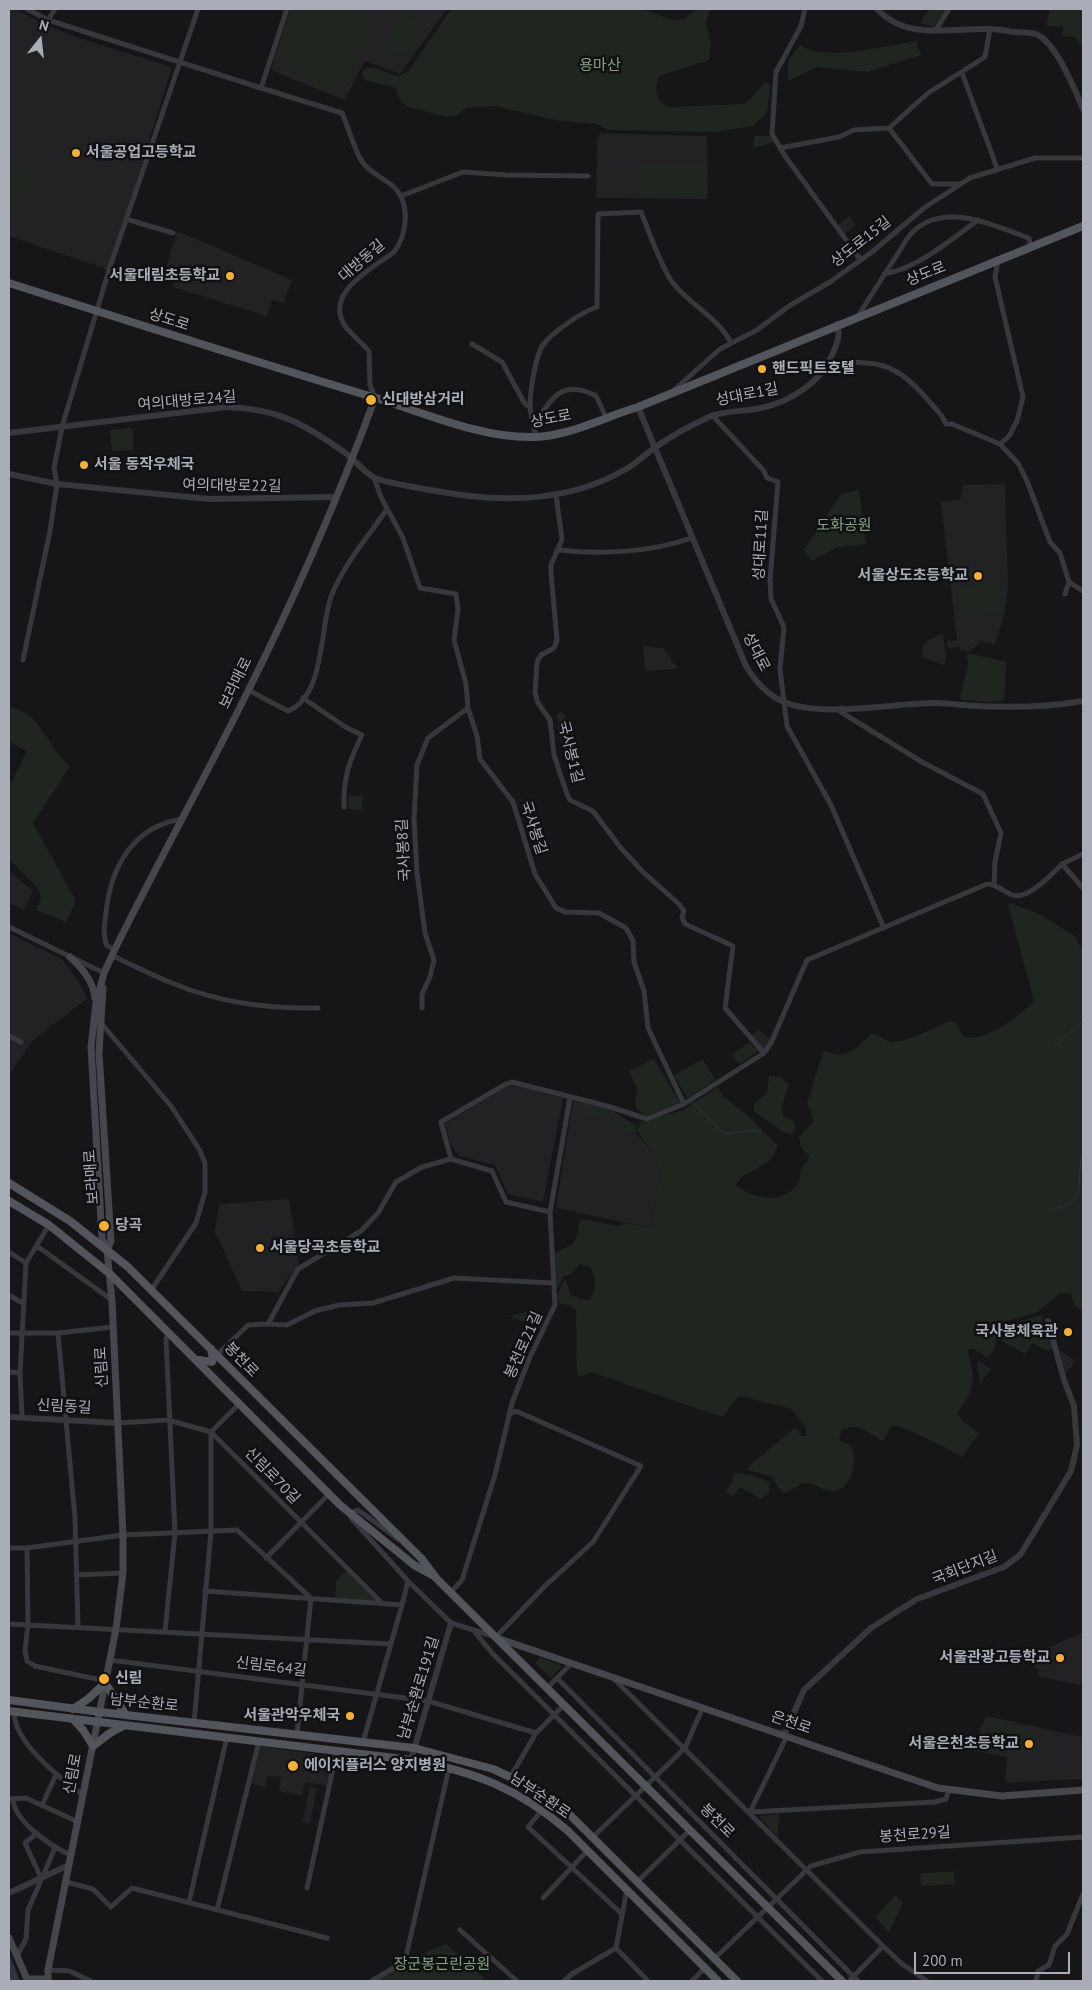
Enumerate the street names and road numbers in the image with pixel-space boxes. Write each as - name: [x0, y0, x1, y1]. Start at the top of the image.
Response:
- street label: 상도로15길: [827, 213, 895, 271]
- street label: 대방동길: [335, 236, 389, 286]
- street label: 상도로: [903, 258, 949, 290]
- street label: 상도로: [147, 305, 191, 335]
- street label: 성대로1길: [714, 380, 780, 410]
- street label: 여의대방로24길: [137, 388, 237, 414]
- street label: 상도로: [529, 406, 573, 432]
- street label: 여의대방로22길: [182, 476, 282, 496]
- street label: 성대로11길: [750, 509, 772, 581]
- street label: 성대로: [739, 629, 773, 675]
- street label: 보라매로: [216, 654, 256, 712]
- street label: 국사봉1길: [554, 719, 586, 785]
- street label: 국사봉길: [516, 799, 550, 857]
- street label: 국사봉8길: [393, 818, 415, 882]
- street label: 보라매로: [81, 1149, 103, 1205]
- street label: 봉천로21길: [501, 1309, 547, 1381]
- street label: 봉천로: [220, 1339, 262, 1381]
- street label: 신림로: [92, 1346, 112, 1388]
- street label: 신림동길: [36, 1397, 92, 1417]
- street label: 신림로70길: [241, 1444, 303, 1508]
- street label: 국회단지길: [930, 1547, 1000, 1589]
- street label: 남부순환로191길: [395, 1634, 443, 1742]
- street label: 신림로64길: [234, 1654, 308, 1680]
- street label: 남부순환로: [109, 1690, 179, 1716]
- street label: 은천로: [768, 1708, 814, 1738]
- street label: 신림로: [60, 1752, 86, 1796]
- street label: 남부순환로: [506, 1769, 574, 1823]
- street label: 봉천로: [696, 1800, 738, 1842]
- street label: 봉천로29길: [879, 1824, 951, 1846]

